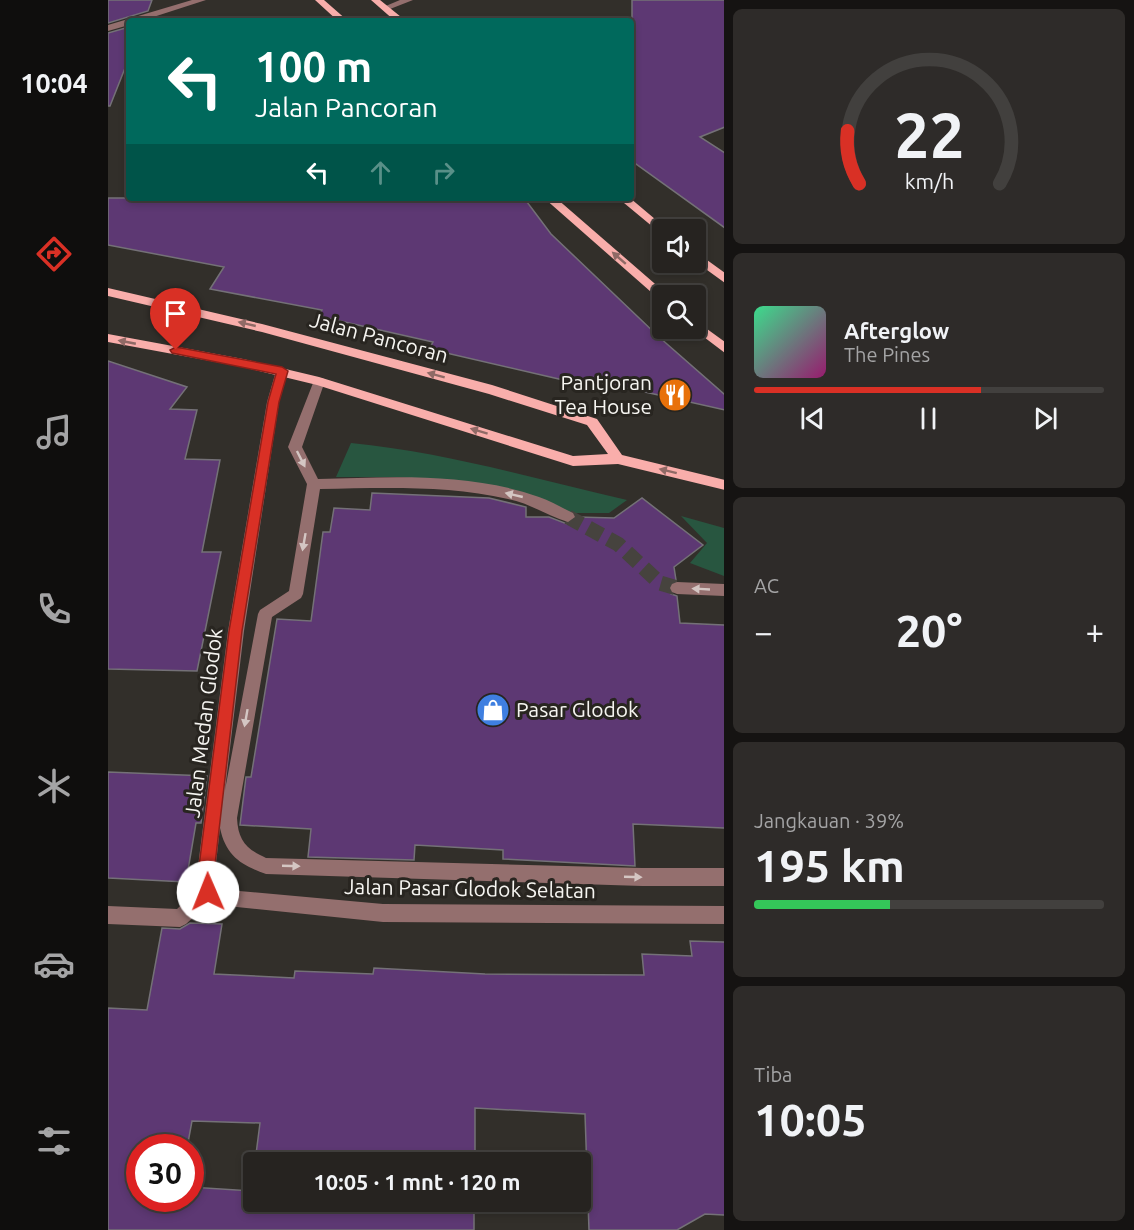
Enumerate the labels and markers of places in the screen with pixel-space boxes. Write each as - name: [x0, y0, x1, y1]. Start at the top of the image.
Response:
- pin: [150, 288, 201, 350]
- place label: Pantjoran Tea House: [555, 370, 652, 418]
- restaurant icon: Pantjoran Tea House: [657, 377, 693, 413]
- shop icon: Pasar Glodok: [475, 692, 511, 728]
- place label: Pasar Glodok: [516, 697, 639, 721]

